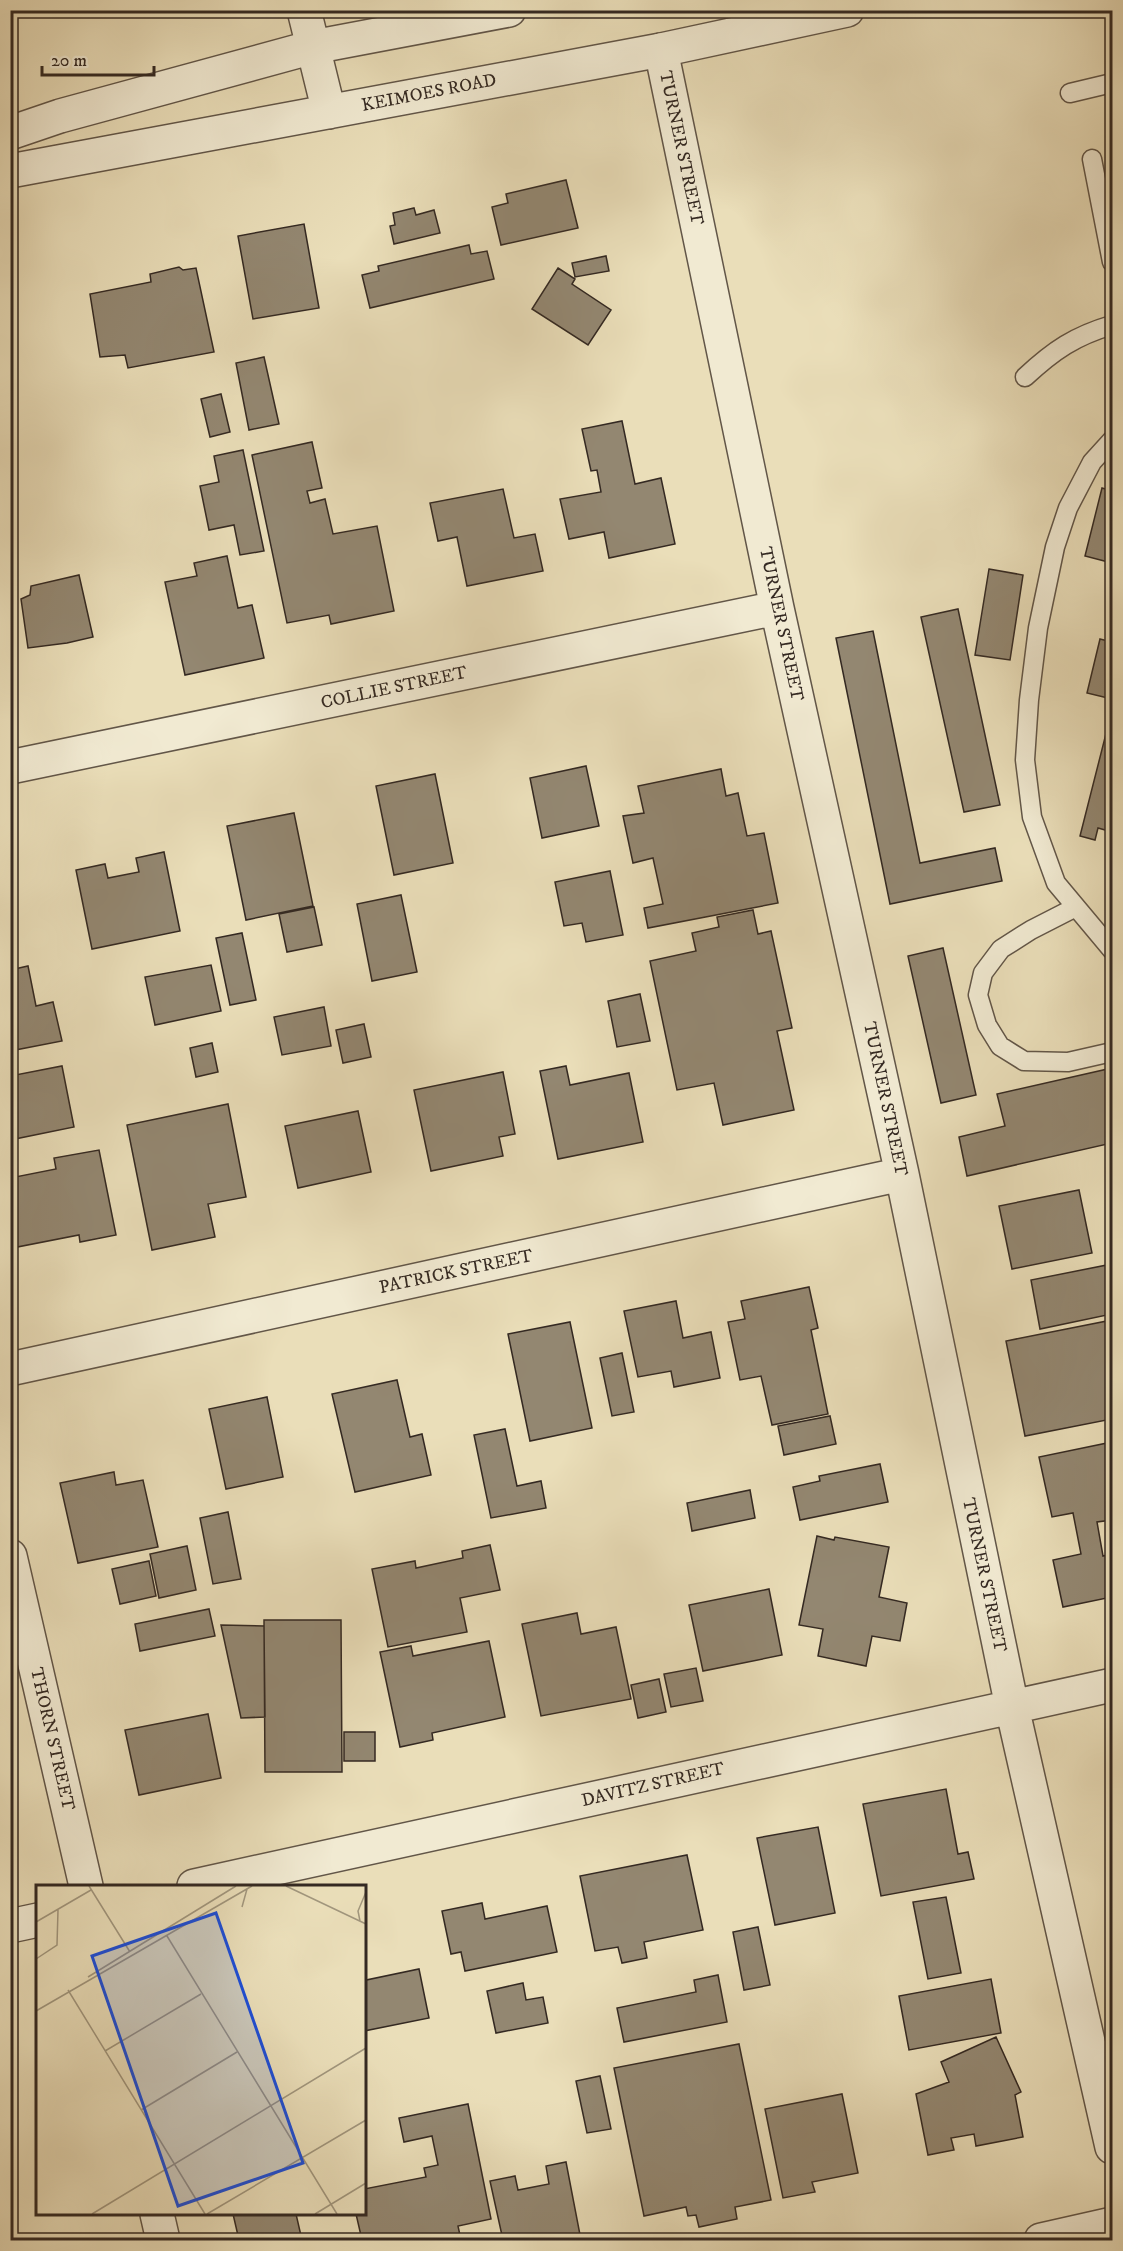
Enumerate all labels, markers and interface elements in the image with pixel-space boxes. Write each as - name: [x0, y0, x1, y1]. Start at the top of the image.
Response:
- scale bar: [42, 39, 154, 77]
- text: 20 m: [51, 50, 87, 72]
- street label: KEIMOES ROAD: [360, 69, 498, 117]
- street label: TURNER STREET: [654, 69, 708, 227]
- street label: TURNER STREET: [754, 545, 808, 703]
- street label: COLLIE STREET: [319, 662, 469, 714]
- street label: TURNER STREET: [858, 1020, 912, 1178]
- street label: PATRICK STREET: [377, 1245, 535, 1299]
- street label: TURNER STREET: [957, 1496, 1011, 1654]
- street label: THORN STREET: [25, 1665, 79, 1813]
- street label: DAVITZ STREET: [579, 1758, 727, 1812]
- inset map: [36, 1885, 366, 2215]

